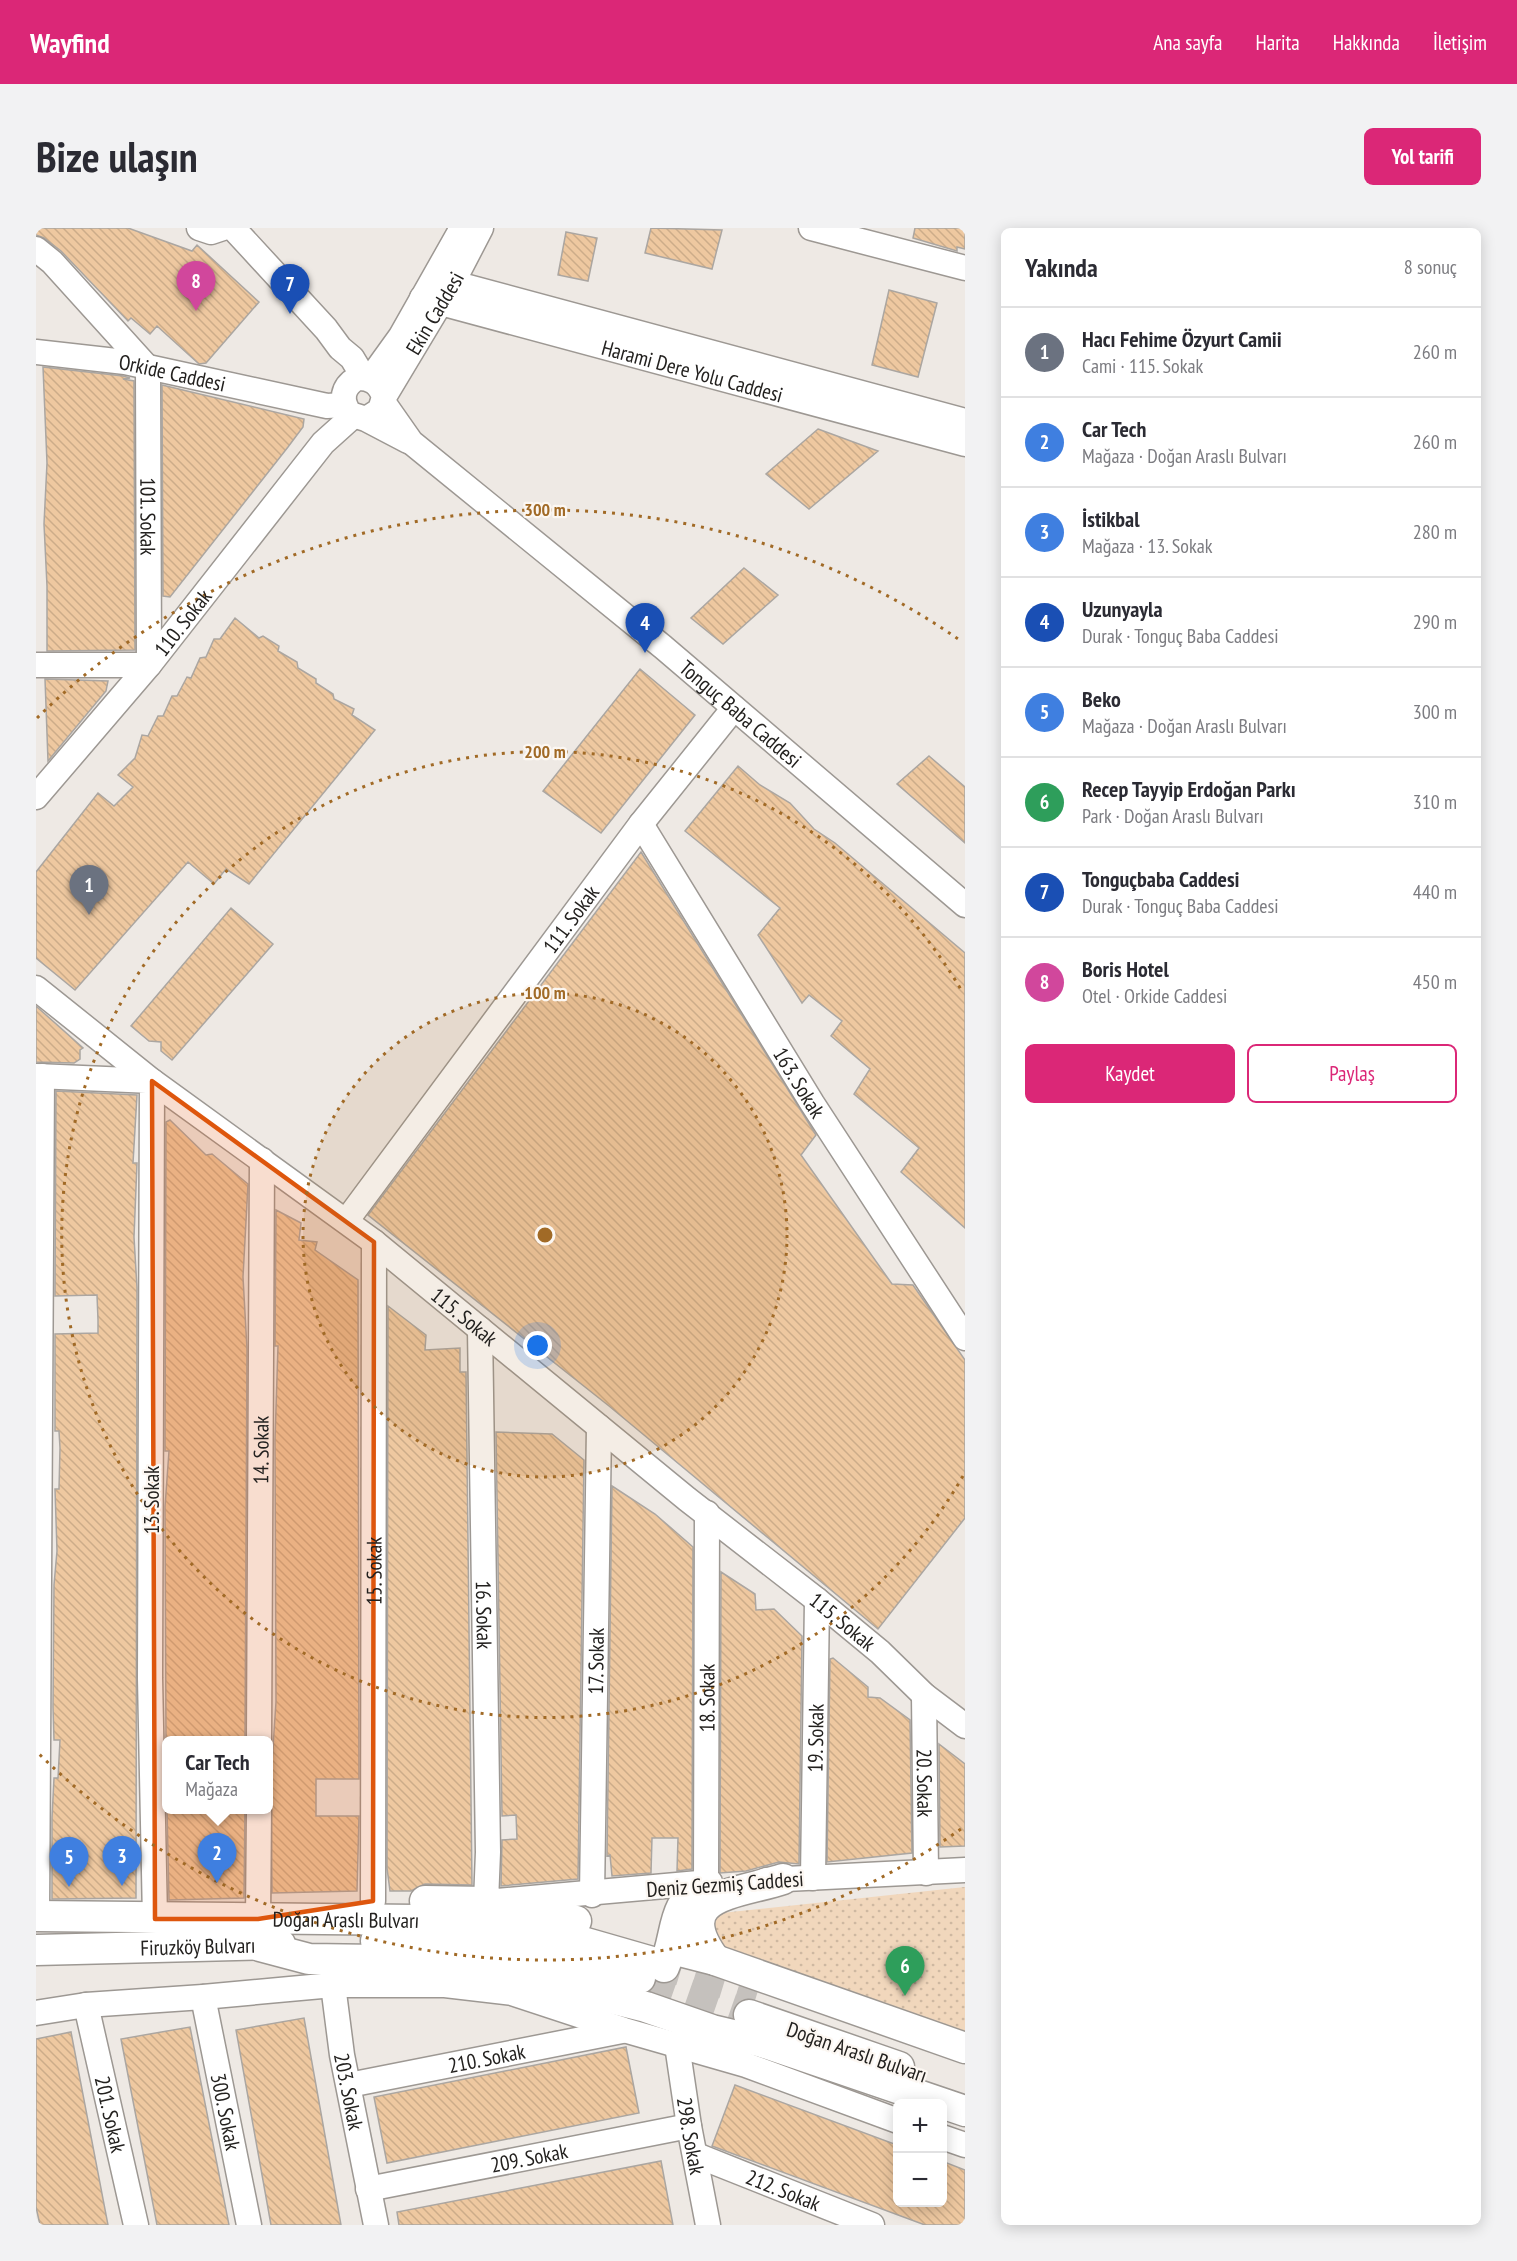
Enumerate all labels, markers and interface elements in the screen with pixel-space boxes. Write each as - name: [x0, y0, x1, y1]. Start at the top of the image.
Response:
- text: Wayfind: [30, 24, 110, 61]
- text: Ana sayfa: [1153, 29, 1222, 56]
- text: Harita: [1255, 29, 1300, 56]
- text: Hakkında: [1333, 29, 1400, 56]
- text: İletişim: [1433, 29, 1487, 56]
- button: Yol tarifi: [1364, 128, 1481, 185]
- text: Bize ulaşın: [36, 129, 198, 184]
- text: Yakında: [1025, 251, 1098, 284]
- text: 8 sonuç: [1404, 254, 1457, 280]
- pin: 8: [176, 262, 216, 311]
- pin: 7: [270, 264, 310, 314]
- street label: Ekin Caddesi: [399, 267, 469, 359]
- text: Hacı Fehime Özyurt Camii: [1082, 325, 1282, 353]
- street label: Harami Dere Yolu Caddesi: [599, 333, 786, 408]
- text: 1: [1040, 339, 1049, 365]
- text: 260 m: [1413, 339, 1457, 365]
- street label: Orkide Caddesi: [118, 348, 228, 397]
- text: Cami · 115. Sokak: [1082, 353, 1203, 379]
- text: Car Tech: [1082, 415, 1146, 443]
- text: 2: [1040, 429, 1049, 455]
- text: 260 m: [1413, 429, 1457, 455]
- text: Mağaza · Doğan Araslı Bulvarı: [1082, 443, 1287, 469]
- street label: 101. Sokak: [135, 477, 162, 555]
- text: 300 m: [524, 498, 566, 521]
- text: İstikbal: [1082, 505, 1140, 533]
- text: 3: [1040, 519, 1049, 545]
- text: 280 m: [1413, 519, 1457, 545]
- text: Mağaza · 13. Sokak: [1082, 533, 1213, 559]
- street label: 110. Sokak: [148, 583, 217, 661]
- text: Uzunyayla: [1082, 595, 1163, 623]
- pin: 4: [626, 604, 664, 653]
- text: 4: [1040, 609, 1049, 635]
- text: 290 m: [1413, 609, 1457, 635]
- text: Durak · Tonguç Baba Caddesi: [1082, 623, 1279, 649]
- street label: Tonguç Baba Caddesi: [674, 654, 807, 773]
- text: Beko: [1082, 685, 1121, 713]
- text: 5: [1040, 699, 1049, 725]
- text: 300 m: [1413, 699, 1457, 725]
- text: Mağaza · Doğan Araslı Bulvarı: [1082, 713, 1287, 739]
- text: 200 m: [524, 740, 566, 763]
- text: Recep Tayyip Erdoğan Parkı: [1082, 775, 1296, 803]
- text: 6: [1040, 789, 1049, 815]
- text: 310 m: [1413, 789, 1457, 815]
- text: Park · Doğan Araslı Bulvarı: [1082, 803, 1264, 829]
- text: Tonguçbaba Caddesi: [1082, 865, 1240, 893]
- pin: 1: [70, 866, 108, 915]
- text: 7: [1040, 879, 1049, 905]
- text: 440 m: [1413, 879, 1457, 905]
- street label: 111. Sokak: [536, 880, 605, 958]
- text: Durak · Tonguç Baba Caddesi: [1082, 893, 1279, 919]
- text: Boris Hotel: [1082, 955, 1169, 983]
- text: 8: [1040, 969, 1049, 995]
- text: 450 m: [1413, 969, 1457, 995]
- text: 100 m: [524, 981, 566, 1004]
- text: Otel · Orkide Caddesi: [1082, 983, 1227, 1009]
- street label: 163. Sokak: [767, 1042, 831, 1123]
- button: Kaydet: [1025, 1044, 1235, 1103]
- button: Paylaş: [1247, 1044, 1457, 1103]
- centre of rings: [535, 1225, 555, 1245]
- street label: 115. Sokak: [426, 1281, 503, 1351]
- your location: [523, 1331, 552, 1360]
- street label: 14. Sokak: [247, 1416, 274, 1484]
- street label: 13. Sokak: [138, 1466, 165, 1534]
- street label: 15. Sokak: [360, 1537, 387, 1605]
- street label: 16. Sokak: [470, 1581, 498, 1649]
- street label: 115. Sokak: [804, 1586, 881, 1657]
- street label: 17. Sokak: [582, 1628, 609, 1695]
- street label: 18. Sokak: [693, 1664, 720, 1732]
- street label: 19. Sokak: [801, 1704, 829, 1772]
- popup: [162, 1736, 273, 1814]
- text: Car Tech: [185, 1748, 250, 1776]
- street label: 20. Sokak: [911, 1749, 939, 1817]
- text: Mağaza: [185, 1776, 238, 1802]
- pin: 2: [198, 1834, 237, 1883]
- pin: 3: [102, 1836, 142, 1886]
- pin: 5: [50, 1838, 88, 1887]
- street label: Deniz Gezmiş Caddesi: [646, 1865, 804, 1903]
- street label: Doğan Araslı Bulvarı: [273, 1905, 420, 1934]
- street label: Firuzköy Bulvarı: [140, 1931, 256, 1961]
- pin: 6: [886, 1946, 924, 1996]
- street label: Doğan Araslı Bulvarı: [783, 2015, 931, 2089]
- street label: 210. Sokak: [445, 2037, 527, 2079]
- street label: 203. Sokak: [328, 2051, 370, 2132]
- street label: 300. Sokak: [205, 2071, 247, 2153]
- street label: 201. Sokak: [89, 2073, 133, 2155]
- street label: 298. Sokak: [671, 2095, 712, 2177]
- map controls: [893, 2099, 947, 2207]
- button: +: [893, 2099, 947, 2153]
- street label: 209. Sokak: [488, 2137, 570, 2178]
- button: −: [893, 2153, 947, 2207]
- street label: 212. Sokak: [742, 2163, 825, 2217]

